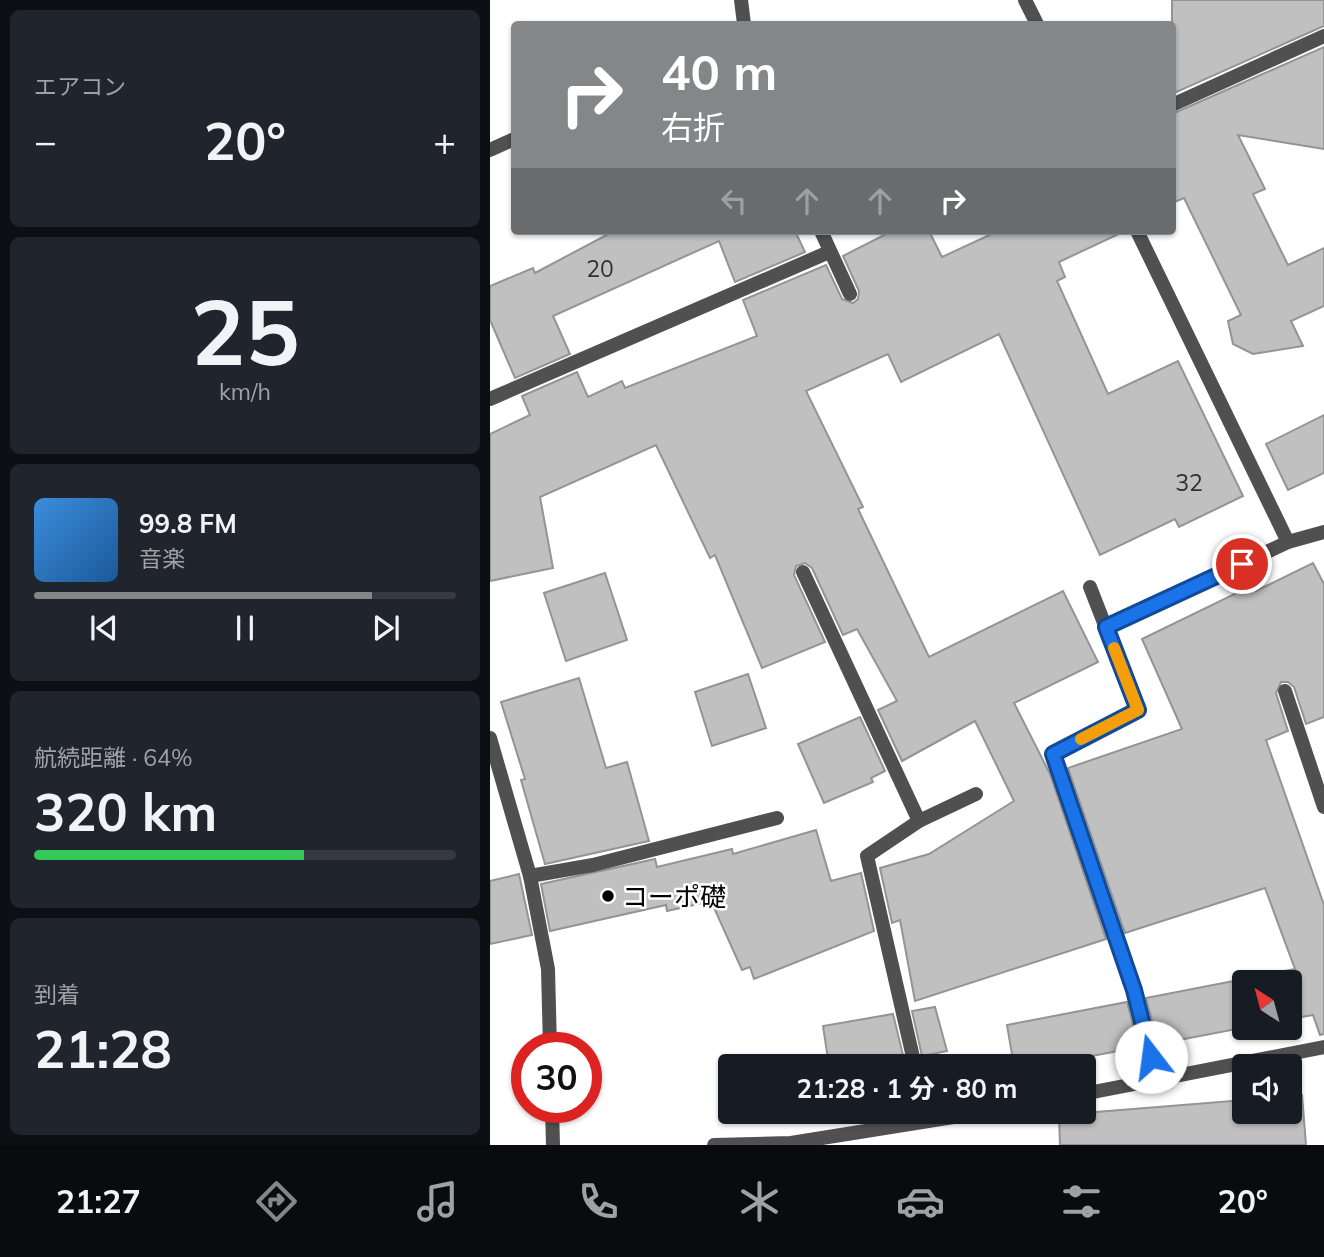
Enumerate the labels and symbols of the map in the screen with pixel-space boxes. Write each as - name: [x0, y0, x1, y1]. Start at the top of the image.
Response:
- house number: 20: [586, 254, 614, 283]
- house number: 32: [1175, 468, 1203, 497]
- pin: [1212, 534, 1272, 594]
- place label: コーポ礎: [622, 880, 726, 913]
- marker: コーポ礎: [600, 888, 616, 904]
- north arrow: [1232, 970, 1302, 1040]
- position arrow: [1114, 1020, 1188, 1094]
- speed limit sign: 30: [511, 1032, 602, 1123]

